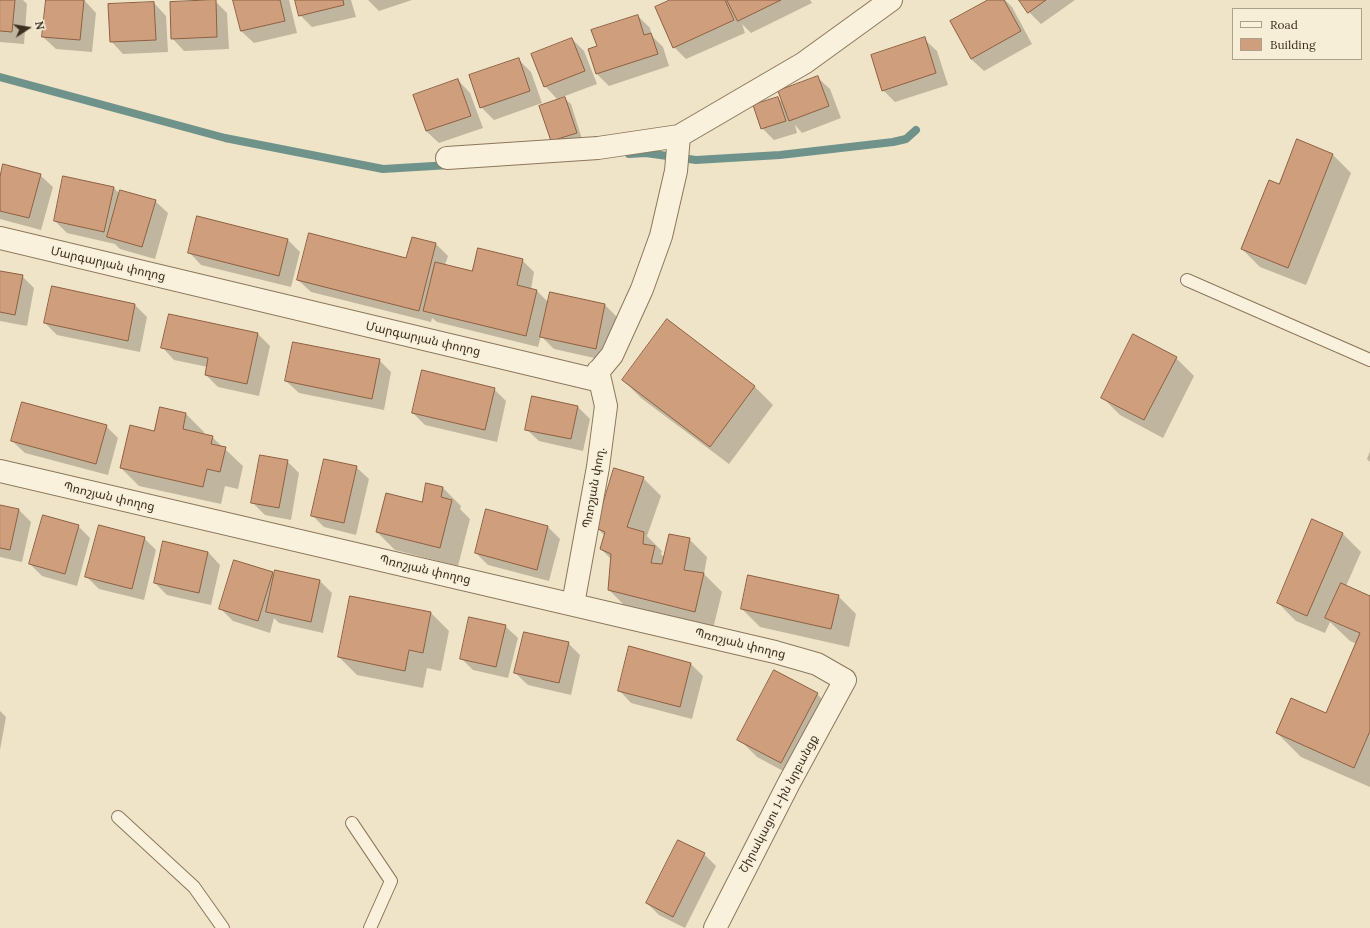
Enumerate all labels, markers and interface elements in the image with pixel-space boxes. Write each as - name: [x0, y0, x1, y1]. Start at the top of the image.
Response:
- north arrow: [8, 8, 48, 48]
- legend: [1232, 8, 1362, 60]
- text: Road: [1270, 17, 1298, 32]
- text: N: [32, 20, 47, 31]
- text: Building: [1270, 37, 1316, 52]
- street label: Մարգարյան փողոց: [49, 244, 167, 284]
- street label: Մարգարյան փողոց: [364, 319, 482, 359]
- street label: Պռոշյան փող.: [580, 446, 608, 530]
- street label: Պռոշյան փողոց: [62, 480, 156, 514]
- street label: Պռոշյան փողոց: [378, 553, 472, 587]
- street label: Պռոշյան փողոց: [693, 626, 787, 662]
- street label: Շիրակացու 1-ին նրբանցք: [736, 732, 822, 876]

